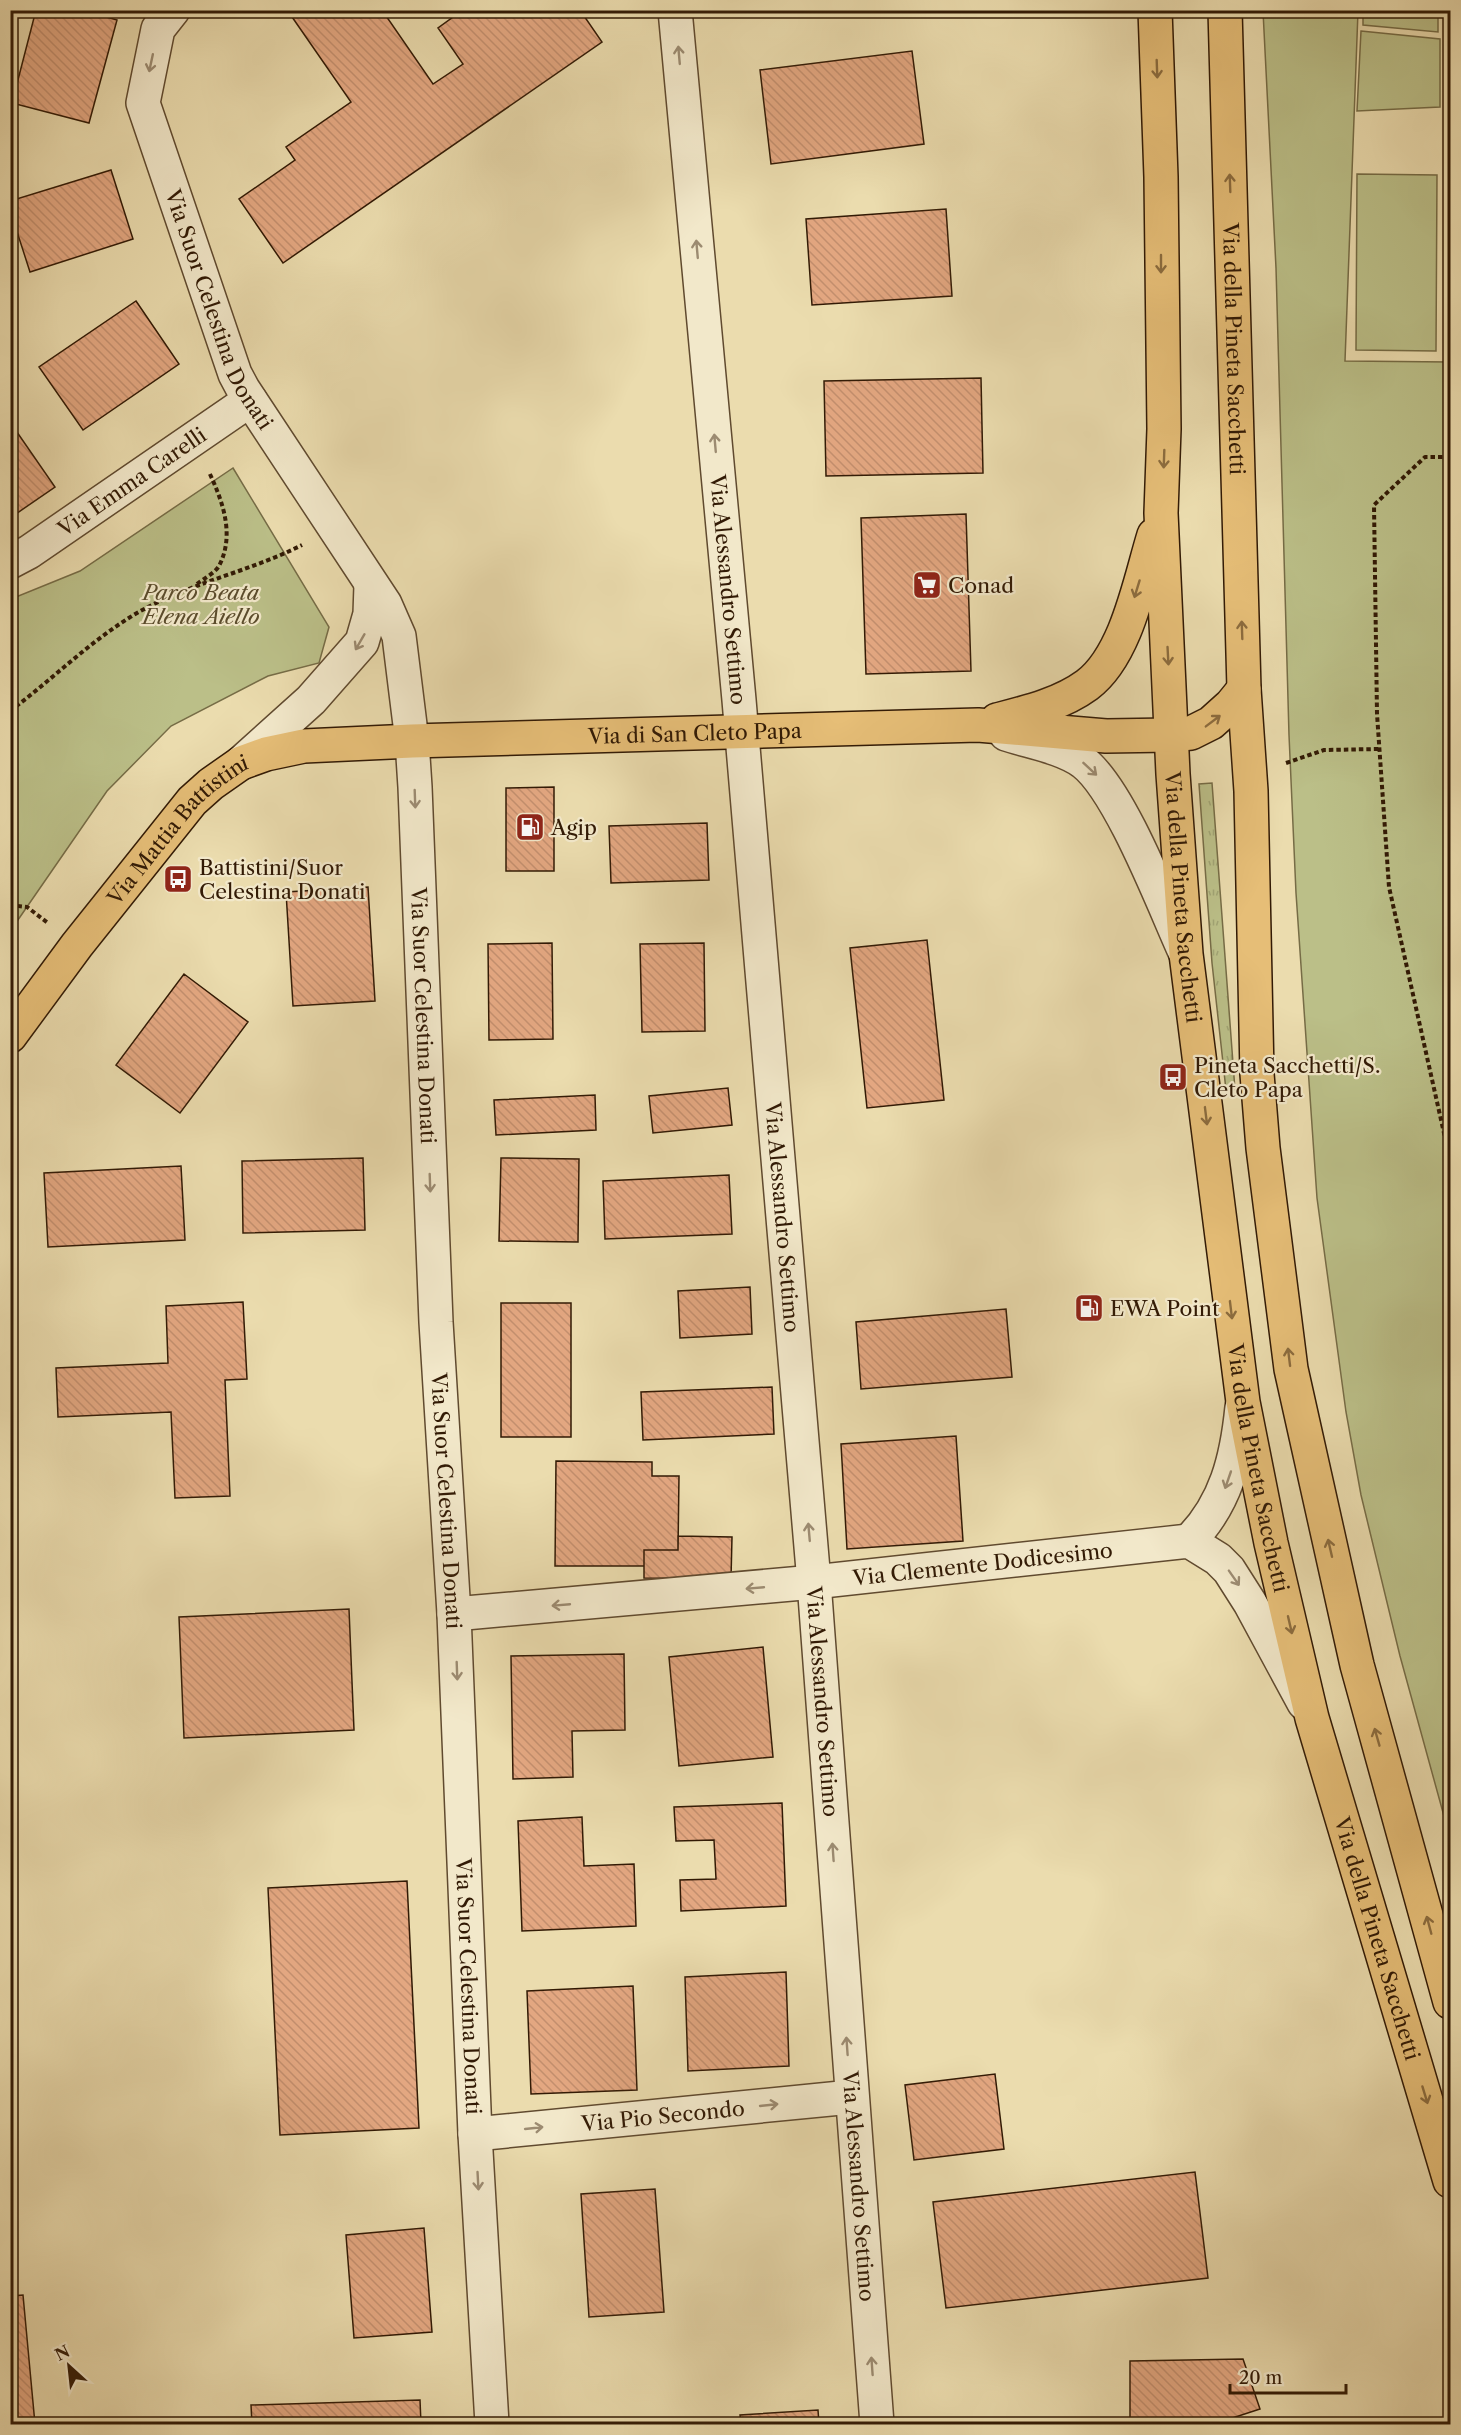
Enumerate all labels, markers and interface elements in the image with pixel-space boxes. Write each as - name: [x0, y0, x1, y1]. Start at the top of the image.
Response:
- one-way arrow: [673, 45, 684, 65]
- one-way arrow: [145, 53, 156, 72]
- one-way arrow: [1152, 58, 1163, 78]
- one-way arrow: [1224, 174, 1235, 194]
- street label: Via Suor Celestina Donati: [160, 185, 279, 434]
- street label: Via della Pineta Sacchetti: [1218, 221, 1251, 475]
- one-way arrow: [691, 240, 702, 259]
- one-way arrow: [1155, 253, 1167, 273]
- street label: Via Emma Carelli: [52, 422, 211, 542]
- one-way arrow: [709, 434, 720, 454]
- one-way arrow: [1158, 448, 1169, 468]
- street label: Via Alessandro Settimo: [706, 472, 752, 706]
- supermarket icon: Conad: [911, 569, 943, 601]
- place label: Conad: [948, 573, 1014, 598]
- one-way arrow: [1131, 579, 1142, 598]
- park label: Parco Beata Elena Aiello: [140, 580, 260, 629]
- one-way arrow: [1236, 621, 1248, 641]
- one-way arrow: [354, 633, 366, 650]
- one-way arrow: [1163, 645, 1174, 665]
- one-way arrow: [1205, 715, 1221, 728]
- street label: Via di San Cleto Papa: [587, 717, 803, 749]
- street label: Via Mattia Battistini: [101, 749, 251, 910]
- one-way arrow: [1083, 762, 1098, 776]
- street label: Via della Pineta Sacchetti: [1160, 769, 1207, 1024]
- one-way arrow: [410, 789, 421, 809]
- fuel station icon: Agip: [514, 811, 546, 843]
- place label: Agip: [550, 815, 597, 840]
- place label: Battistini/Suor Celestina Donati: [199, 855, 365, 904]
- bus stop icon: Battistini/Suor Celestina Donati: [162, 863, 194, 895]
- street label: Via Suor Celestina Donati: [406, 886, 441, 1144]
- place label: Pineta Sacchetti/S. Cleto Papa: [1194, 1053, 1380, 1102]
- bus stop icon: Pineta Sacchetti/S. Cleto Papa: [1157, 1061, 1189, 1093]
- street label: Via Alessandro Settimo: [761, 1100, 805, 1333]
- one-way arrow: [1201, 1106, 1212, 1126]
- one-way arrow: [425, 1172, 436, 1192]
- fuel station icon: EWA Point: [1073, 1292, 1105, 1324]
- place label: EWA Point: [1110, 1296, 1220, 1321]
- one-way arrow: [1226, 1299, 1237, 1319]
- street label: Via della Pineta Sacchetti: [1223, 1341, 1295, 1594]
- one-way arrow: [1284, 1348, 1295, 1368]
- street label: Via Suor Celestina Donati: [427, 1371, 467, 1630]
- one-way arrow: [1222, 1470, 1233, 1489]
- one-way arrow: [803, 1522, 814, 1542]
- street label: Via Clemente Dodicesimo: [850, 1537, 1114, 1590]
- one-way arrow: [1324, 1539, 1335, 1558]
- one-way arrow: [1228, 1569, 1240, 1585]
- one-way arrow: [746, 1582, 766, 1593]
- street label: Via Alessandro Settimo: [802, 1584, 844, 1818]
- one-way arrow: [552, 1600, 572, 1611]
- one-way arrow: [1285, 1615, 1297, 1634]
- one-way arrow: [451, 1661, 462, 1681]
- one-way arrow: [1371, 1728, 1382, 1747]
- street label: Via della Pineta Sacchetti: [1329, 1813, 1426, 2063]
- one-way arrow: [827, 1842, 838, 1862]
- street label: Via Suor Celestina Donati: [451, 1856, 487, 2115]
- one-way arrow: [1423, 1916, 1434, 1935]
- one-way arrow: [842, 2037, 853, 2057]
- street label: Via Alessandro Settimo: [838, 2069, 880, 2302]
- one-way arrow: [1420, 2085, 1431, 2104]
- street label: Via Pio Secondo: [579, 2095, 746, 2136]
- one-way arrow: [759, 2099, 779, 2110]
- one-way arrow: [523, 2122, 543, 2133]
- one-way arrow: [473, 2170, 484, 2190]
- north arrow: [39, 2336, 99, 2396]
- text: N: [51, 2341, 73, 2365]
- one-way arrow: [866, 2357, 877, 2377]
- scale bar: [1230, 2357, 1346, 2395]
- text: 20 m: [1239, 2367, 1283, 2389]

